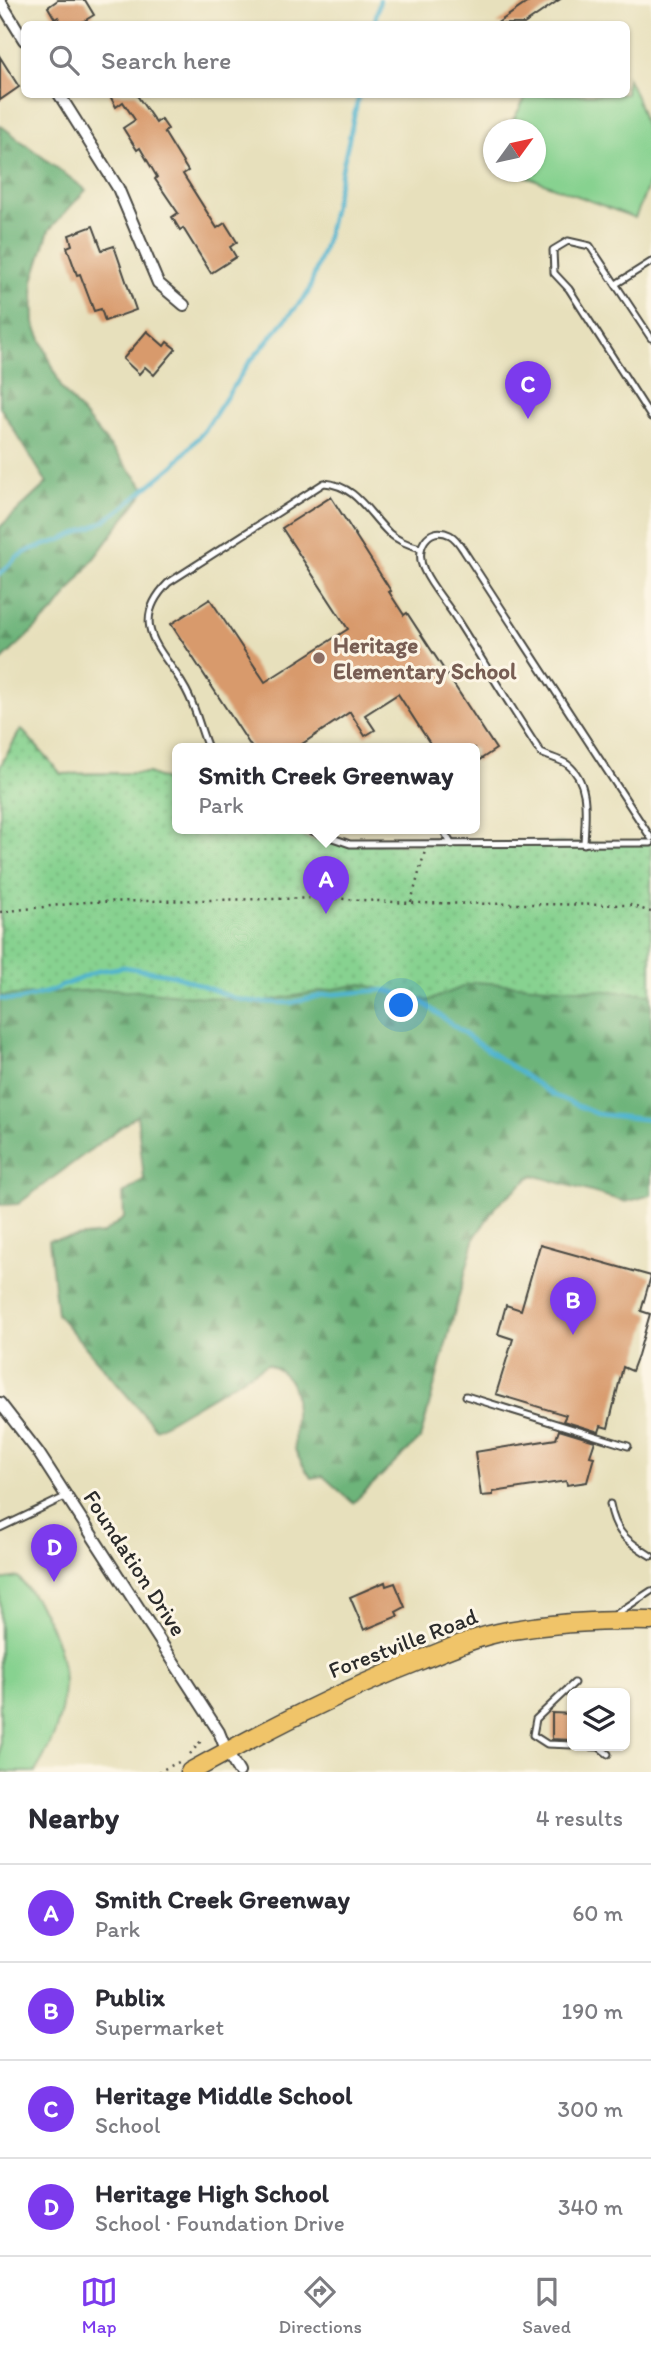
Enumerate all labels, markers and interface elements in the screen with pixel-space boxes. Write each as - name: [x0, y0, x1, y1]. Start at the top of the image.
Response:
- search box: [21, 21, 630, 98]
- icon: search: [45, 41, 83, 79]
- text: Search here: [101, 44, 231, 76]
- north arrow: [483, 119, 546, 182]
- pin: C: [505, 361, 551, 419]
- place label: Heritage Elementary School: [333, 631, 517, 685]
- marker: Heritage Elementary School: [311, 650, 327, 666]
- popup: [172, 743, 480, 834]
- text: Smith Creek Greenway: [199, 759, 453, 791]
- text: Park: [199, 791, 244, 819]
- pin: A: [303, 856, 349, 914]
- your location: [384, 988, 418, 1022]
- pin: B: [550, 1277, 596, 1335]
- street label: Foundation Drive: [77, 1485, 193, 1641]
- pin: D: [31, 1524, 77, 1582]
- street label: Forestville Road: [324, 1602, 482, 1684]
- map controls: [567, 1688, 630, 1751]
- button: layers: [567, 1688, 630, 1751]
- text: Nearby: [28, 1799, 119, 1836]
- text: 4 results: [536, 1804, 623, 1832]
- text: Smith Creek Greenway: [95, 1883, 350, 1915]
- text: A: [44, 1899, 58, 1927]
- text: 60 m: [572, 1899, 623, 1927]
- text: Park: [95, 1915, 140, 1943]
- text: Publix: [95, 1981, 165, 2013]
- text: B: [44, 1997, 58, 2025]
- text: 190 m: [562, 1997, 623, 2025]
- text: Supermarket: [95, 2013, 224, 2041]
- text: Heritage Middle School: [95, 2079, 352, 2111]
- text: C: [44, 2095, 58, 2123]
- text: 300 m: [558, 2095, 623, 2123]
- text: School: [95, 2111, 160, 2139]
- text: Heritage High School: [95, 2177, 329, 2209]
- text: D: [43, 2193, 59, 2221]
- text: 340 m: [558, 2193, 623, 2221]
- text: School · Foundation Drive: [95, 2209, 345, 2237]
- tab: Map: [80, 2273, 118, 2338]
- tab: Directions: [278, 2273, 362, 2338]
- tab: Saved: [522, 2273, 571, 2338]

